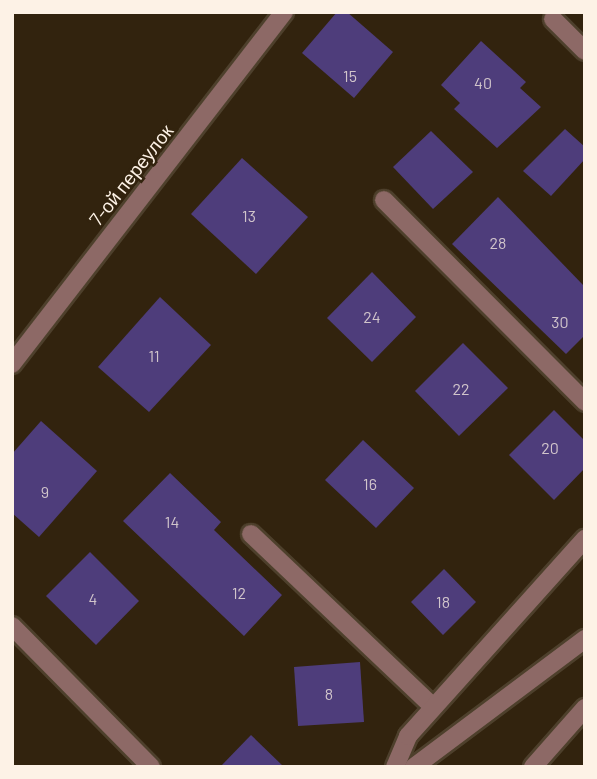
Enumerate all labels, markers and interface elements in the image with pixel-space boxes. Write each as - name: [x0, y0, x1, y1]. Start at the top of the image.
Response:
- house number: 15: [343, 66, 357, 86]
- house number: 40: [474, 73, 492, 93]
- street label: 7-ой переулок: [84, 120, 178, 230]
- house number: 13: [242, 206, 256, 226]
- house number: 28: [490, 233, 506, 253]
- house number: 24: [363, 307, 381, 327]
- house number: 30: [551, 312, 569, 332]
- house number: 11: [148, 346, 160, 366]
- house number: 22: [452, 379, 470, 399]
- house number: 20: [541, 438, 559, 458]
- house number: 16: [363, 474, 377, 494]
- house number: 9: [41, 482, 49, 502]
- house number: 14: [165, 512, 179, 532]
- house number: 12: [232, 583, 246, 603]
- house number: 4: [89, 589, 97, 609]
- house number: 18: [436, 592, 450, 612]
- house number: 8: [325, 684, 333, 704]

